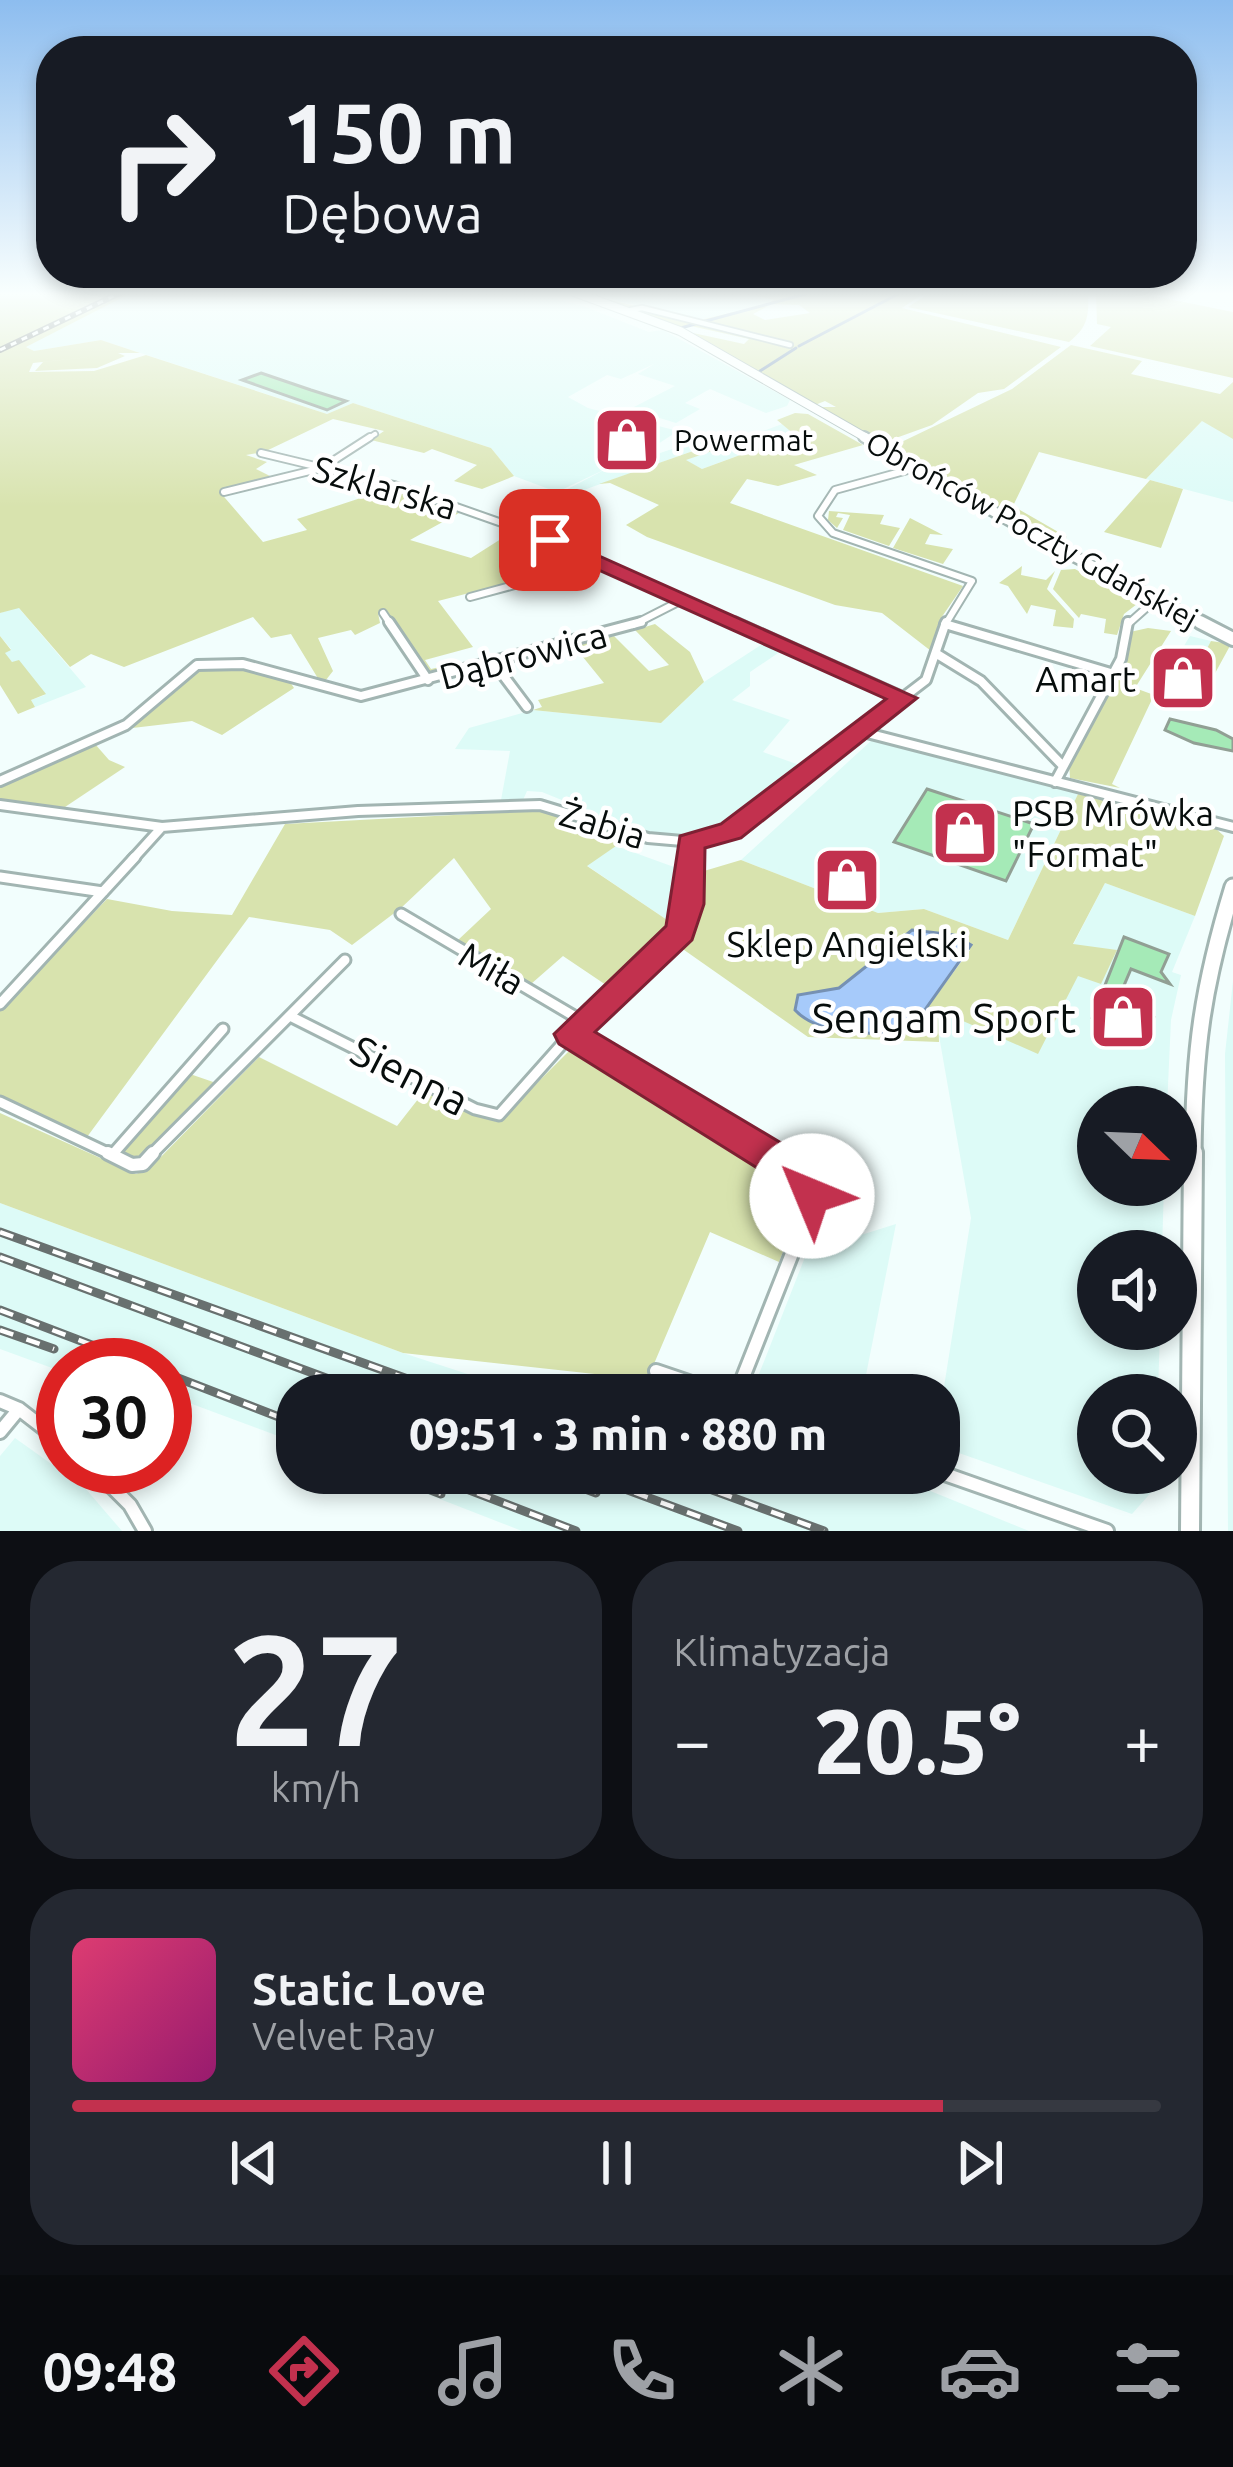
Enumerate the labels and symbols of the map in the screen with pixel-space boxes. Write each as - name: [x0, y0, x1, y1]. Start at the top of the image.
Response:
- shop icon: Powermat: [592, 405, 662, 475]
- place label: Powermat: [674, 423, 814, 457]
- street label: Obrońców Poczty Gdańskiej: [860, 425, 1204, 635]
- street label: Szklarska: [308, 447, 462, 527]
- pin: [499, 489, 601, 591]
- street label: Dąbrowica: [435, 613, 611, 697]
- shop icon: Amart: [1148, 643, 1218, 713]
- place label: Amart: [1035, 658, 1136, 699]
- street label: Żabia: [555, 792, 651, 856]
- place label: PSB Mrówka "Format": [1012, 792, 1214, 874]
- shop icon: PSB Mrówka "Format": [930, 798, 1000, 868]
- shop icon: Sklep Angielski: [812, 845, 882, 915]
- place label: Sklep Angielski: [727, 923, 967, 964]
- street label: Miła: [452, 933, 532, 1003]
- shop icon: Sengam Sport: [1088, 982, 1158, 1052]
- place label: Sengam Sport: [812, 994, 1076, 1041]
- street label: Sienna: [344, 1026, 476, 1124]
- north arrow: [1077, 1086, 1197, 1206]
- position arrow: [749, 1133, 875, 1259]
- speed limit sign: 30: [36, 1338, 192, 1494]

